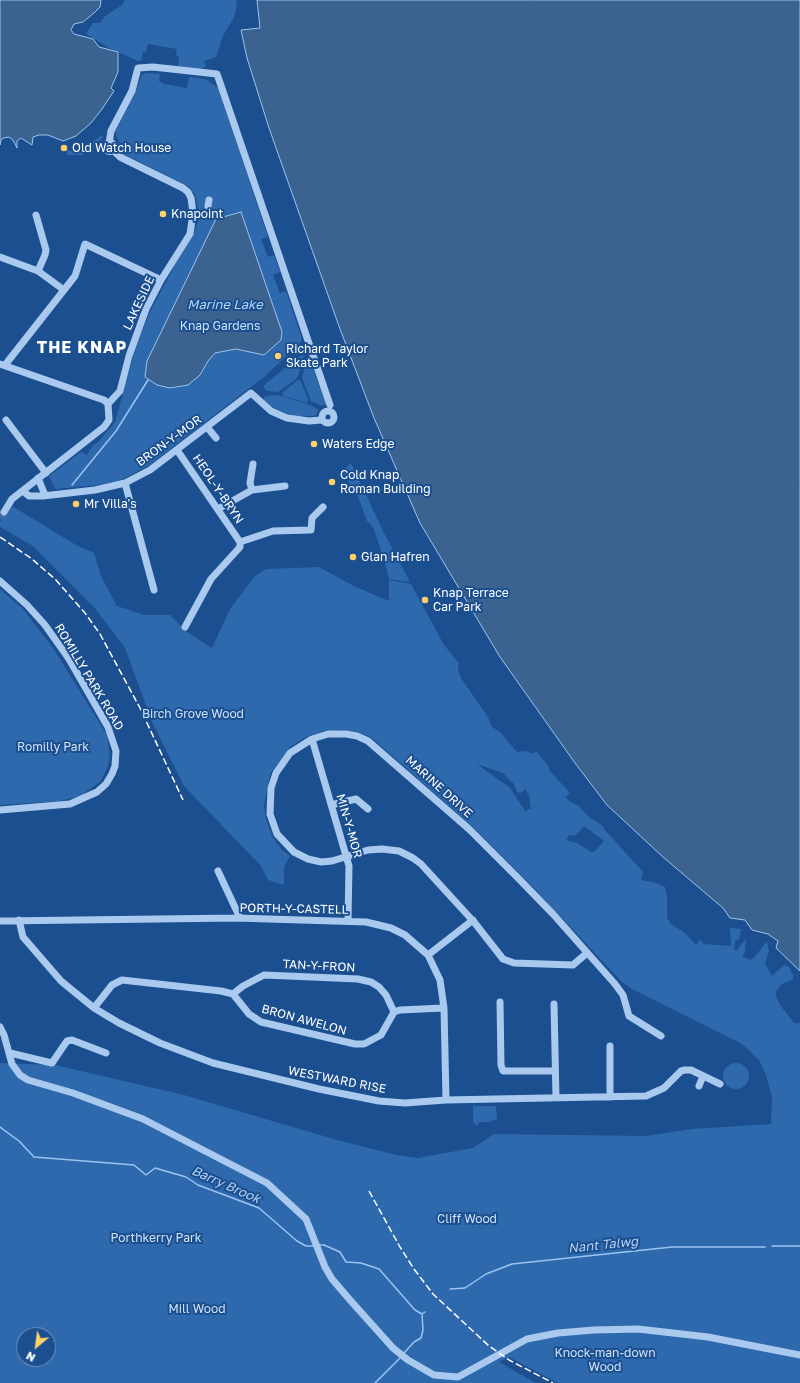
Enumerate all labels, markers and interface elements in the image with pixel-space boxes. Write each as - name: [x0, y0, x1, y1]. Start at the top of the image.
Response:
- place label: Old Watch House: [72, 141, 171, 155]
- marker: Old Watch House: [59, 143, 69, 153]
- place label: Knapoint: [171, 207, 223, 221]
- marker: Knapoint: [158, 209, 168, 219]
- street label: LAKESIDE: [120, 274, 158, 332]
- water label: Marine Lake: [187, 297, 263, 313]
- park label: Knap Gardens: [180, 319, 260, 333]
- district label: THE KNAP: [37, 338, 127, 358]
- place label: Richard Taylor Skate Park: [286, 342, 368, 370]
- marker: Richard Taylor Skate Park: [273, 351, 283, 361]
- street label: BRON-Y-MOR: [133, 412, 205, 470]
- place label: Waters Edge: [322, 437, 394, 451]
- marker: Waters Edge: [309, 439, 319, 449]
- street label: HEOL-Y-BRYN: [190, 452, 246, 526]
- place label: Cold Knap Roman Building: [340, 468, 431, 496]
- marker: Cold Knap Roman Building: [327, 477, 337, 487]
- place label: Mr Villa's: [84, 497, 137, 511]
- marker: Mr Villa's: [71, 499, 81, 509]
- place label: Glan Hafren: [361, 550, 430, 564]
- marker: Glan Hafren: [348, 552, 358, 562]
- place label: Knap Terrace Car Park: [433, 586, 509, 614]
- marker: Knap Terrace Car Park: [420, 595, 430, 605]
- street label: ROMILLY PARK ROAD: [51, 621, 127, 733]
- park label: Birch Grove Wood: [142, 707, 244, 721]
- park label: Romilly Park: [17, 740, 89, 754]
- street label: MARINE DRIVE: [402, 753, 476, 821]
- street label: MIN-Y-MOR: [333, 792, 365, 860]
- street label: PORTH-Y-CASTELL: [239, 901, 349, 917]
- street label: TAN-Y-FRON: [282, 957, 356, 975]
- street label: BRON AWELON: [260, 1002, 348, 1038]
- street label: WESTWARD RISE: [287, 1063, 387, 1097]
- water label: Barry Brook: [189, 1163, 263, 1207]
- park label: Cliff Wood: [437, 1212, 497, 1226]
- park label: Porthkerry Park: [111, 1231, 201, 1245]
- water label: Nant Talwg: [567, 1234, 639, 1256]
- park label: Mill Wood: [168, 1302, 226, 1316]
- north arrow: [16, 1327, 56, 1367]
- park label: Knock-man-down Wood: [554, 1346, 656, 1374]
- text: N: [24, 1349, 37, 1365]

